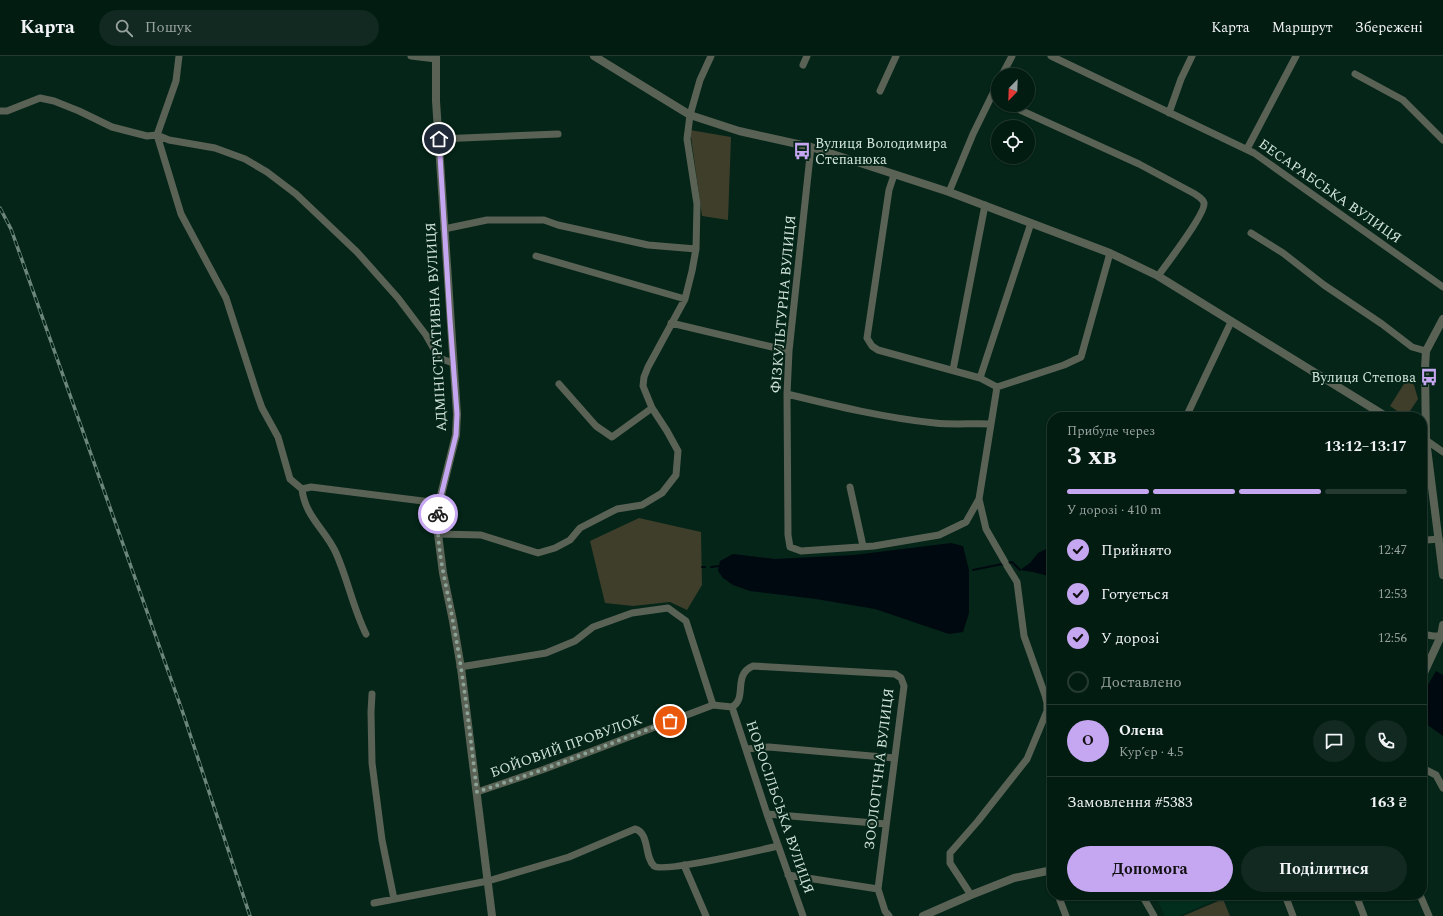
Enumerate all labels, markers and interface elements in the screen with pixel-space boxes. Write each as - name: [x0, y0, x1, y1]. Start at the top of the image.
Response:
- search box: [99, 10, 379, 46]
- text: Карта: [20, 13, 75, 42]
- text: Пошук: [145, 16, 192, 39]
- icon: search: [113, 17, 135, 39]
- text: Карта: [1211, 17, 1250, 38]
- text: Маршрут: [1272, 17, 1333, 38]
- text: Збережені: [1355, 17, 1423, 38]
- north arrow: [991, 68, 1035, 112]
- map controls: [991, 68, 1035, 164]
- button: locate: [991, 120, 1035, 164]
- pin: [422, 122, 456, 156]
- icon: home: [428, 128, 450, 150]
- place label: Вулиця Володимира Степанюка: [815, 133, 947, 170]
- street label: БЕСАРАБСЬКА ВУЛИЦЯ: [1254, 134, 1406, 248]
- bus stop icon: Вулиця Володимира Степанюка: [792, 141, 812, 161]
- street label: ФІЗКУЛЬТУРНА ВУЛИЦЯ: [765, 214, 801, 394]
- street label: АДМІНІСТРАТИВНА ВУЛИЦЯ: [420, 222, 452, 432]
- place label: Вулиця Степова: [1311, 367, 1416, 388]
- bus stop icon: Вулиця Степова: [1419, 367, 1439, 387]
- text: Прибуде через: [1067, 421, 1155, 441]
- text: 13:12–13:17: [1324, 435, 1407, 458]
- text: 3 хв: [1067, 436, 1117, 476]
- courier: [418, 494, 458, 534]
- text: У дорозі · 410 m: [1067, 500, 1161, 520]
- icon: bike: [427, 503, 449, 525]
- icon: check: [1067, 539, 1089, 561]
- text: Прийнято: [1101, 539, 1172, 562]
- text: 12:47: [1378, 540, 1407, 560]
- icon: check: [1067, 583, 1089, 605]
- text: Готується: [1101, 583, 1169, 606]
- text: 12:53: [1378, 584, 1407, 604]
- icon: check: [1067, 627, 1089, 649]
- text: У дорозі: [1101, 627, 1160, 650]
- text: 12:56: [1378, 628, 1407, 648]
- text: Доставлено: [1101, 671, 1182, 694]
- street label: ЗООЛОГІЧНА ВУЛИЦЯ: [859, 687, 899, 851]
- pin: [653, 704, 687, 738]
- street label: БОЙОВИЙ ПРОВУЛОК: [487, 709, 645, 783]
- icon: bag: [659, 710, 681, 732]
- street label: НОВОСІЛЬСЬКА ВУЛИЦЯ: [740, 718, 820, 896]
- text: Олена: [1119, 719, 1164, 742]
- button: chat: [1313, 720, 1355, 762]
- button: phone: [1365, 720, 1407, 762]
- text: О: [1082, 729, 1094, 752]
- text: Кур’єр · 4.5: [1119, 742, 1184, 762]
- text: Замовлення #5383: [1067, 791, 1193, 814]
- text: 163 ₴: [1370, 791, 1407, 814]
- button: Допомога: [1067, 846, 1233, 892]
- button: Поділитися: [1241, 846, 1407, 892]

